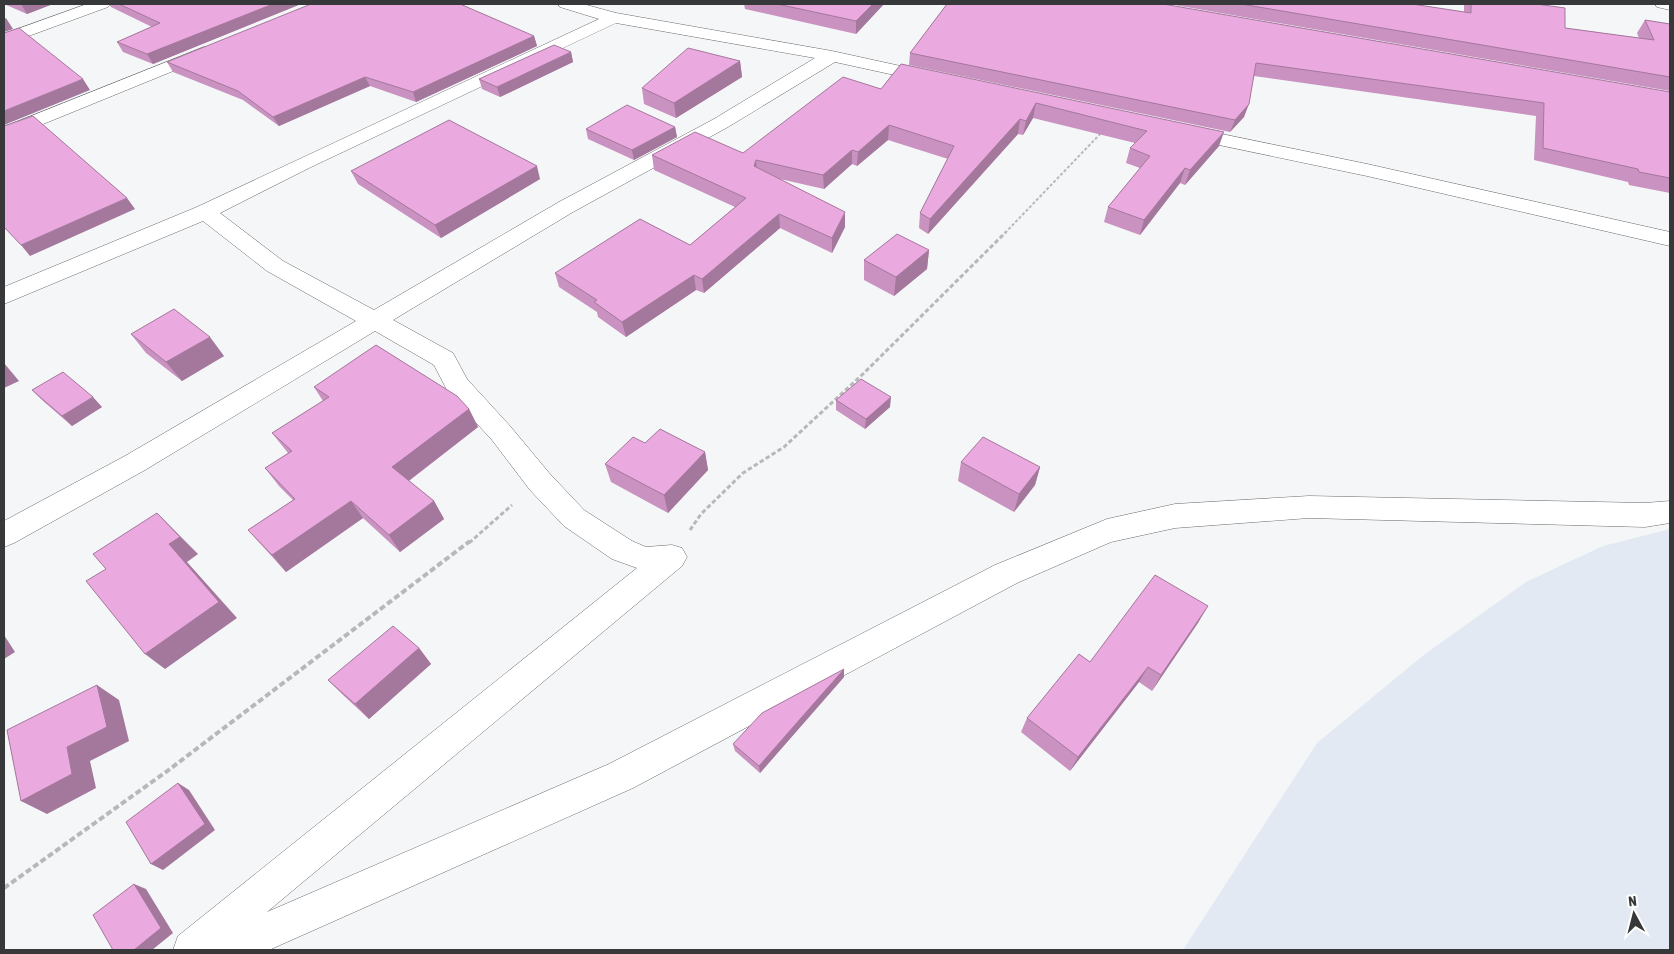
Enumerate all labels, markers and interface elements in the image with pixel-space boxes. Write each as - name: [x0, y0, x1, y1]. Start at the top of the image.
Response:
- north arrow: [1609, 889, 1659, 939]
- text: N: [1627, 893, 1637, 910]

